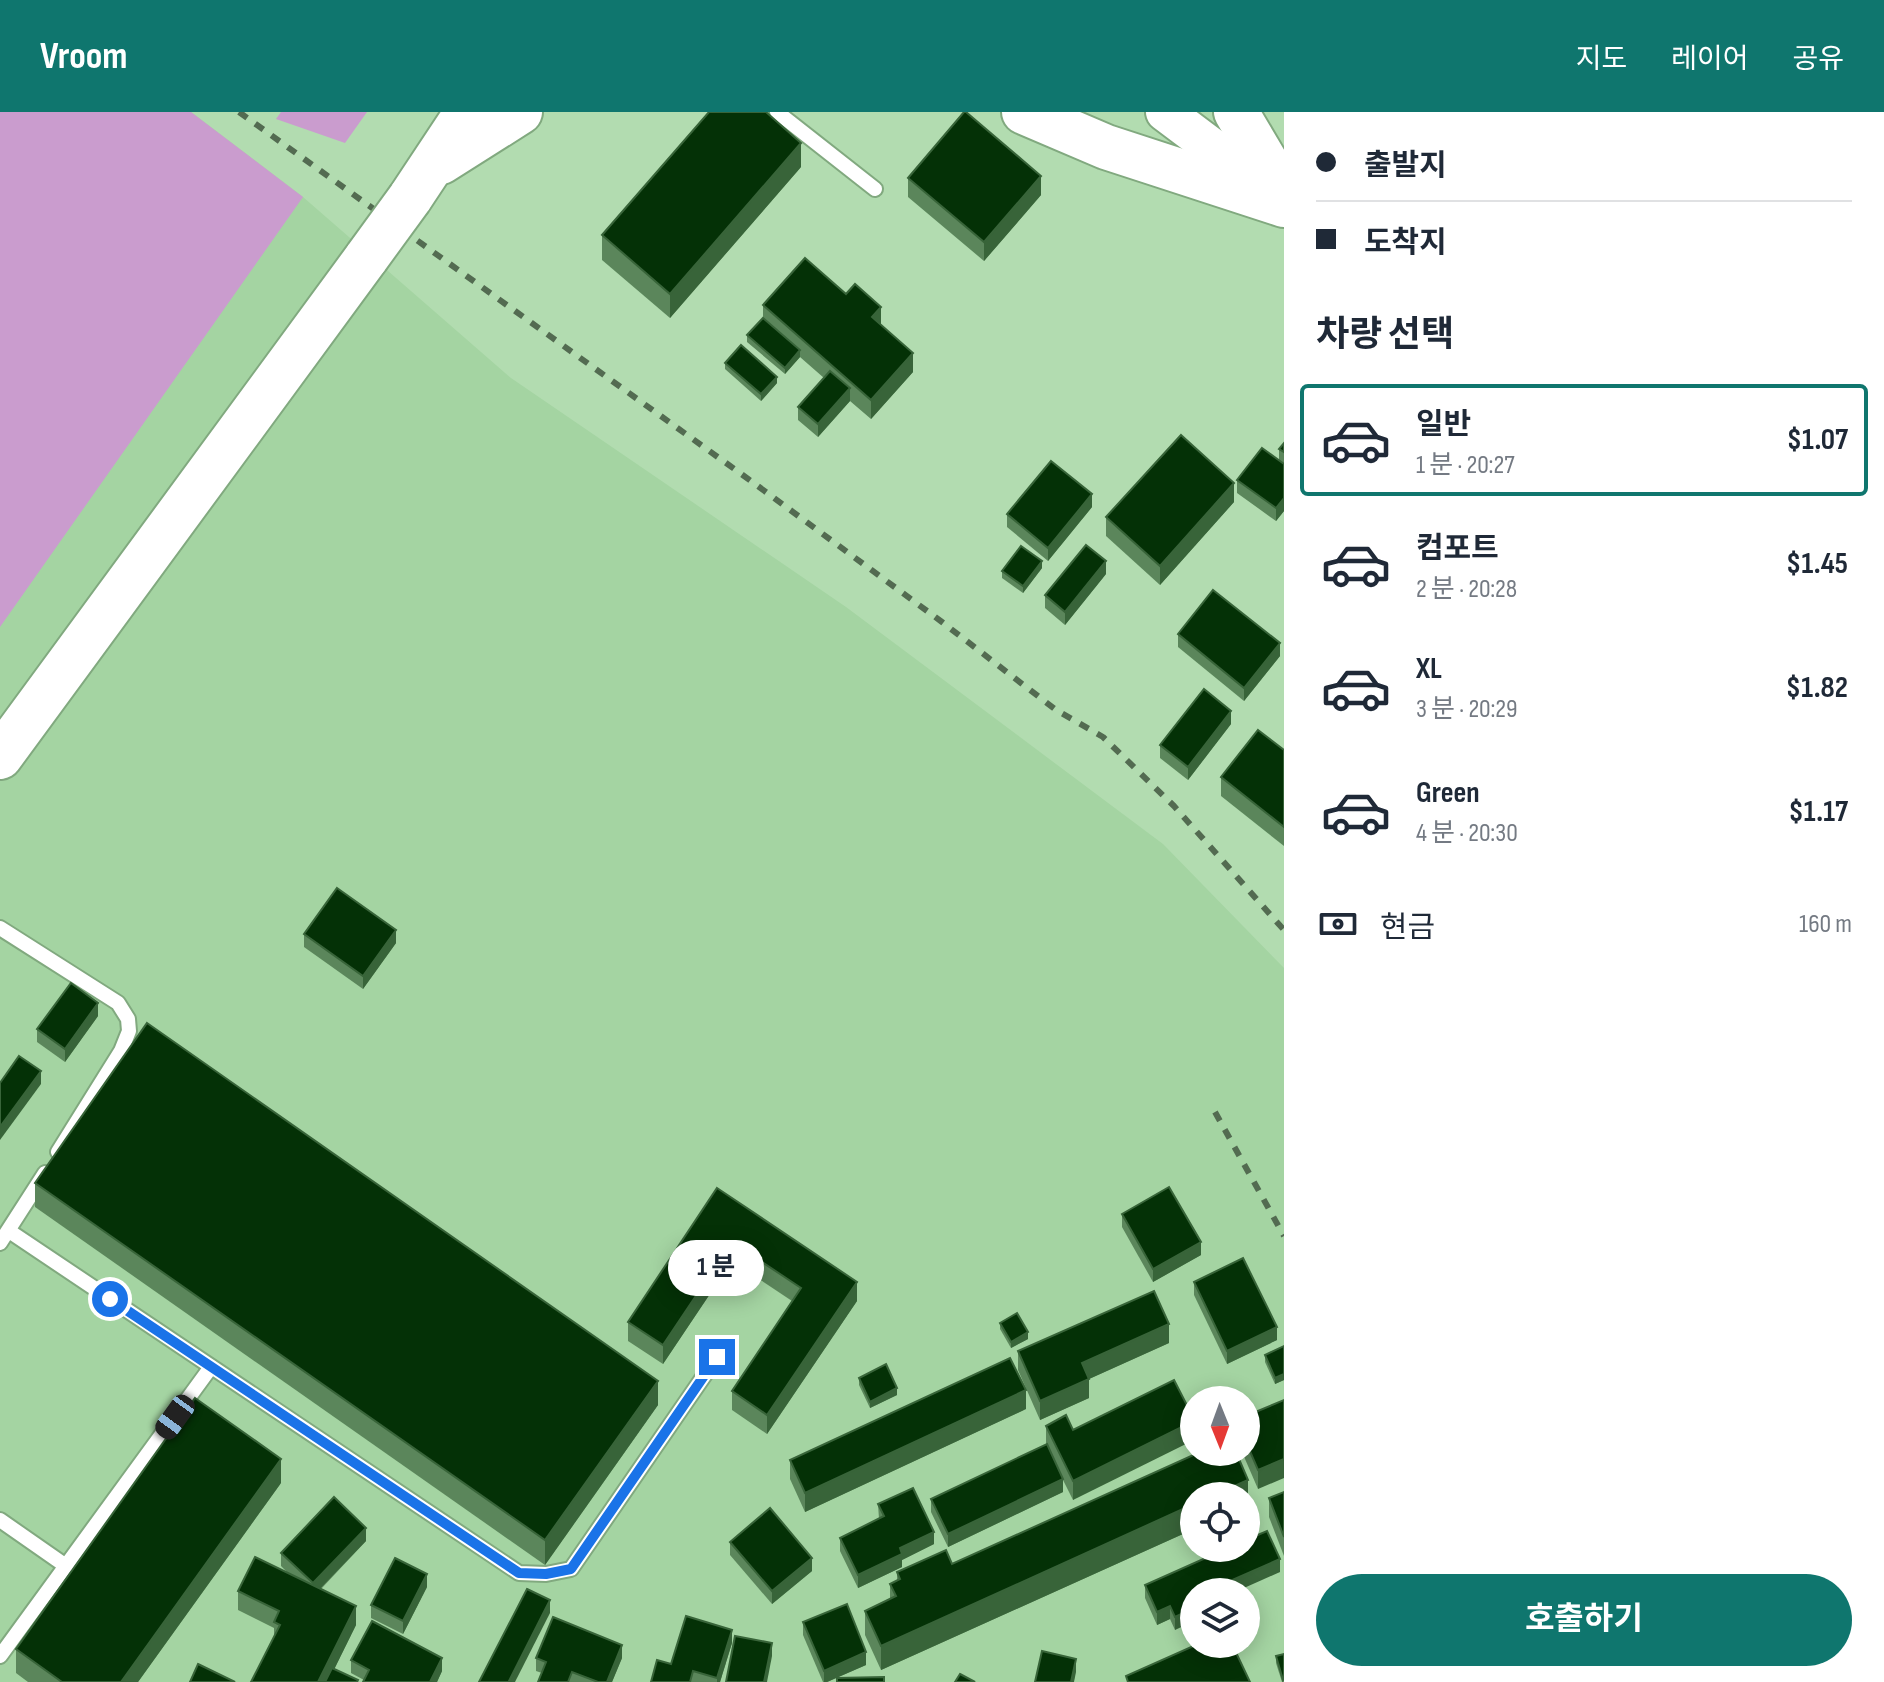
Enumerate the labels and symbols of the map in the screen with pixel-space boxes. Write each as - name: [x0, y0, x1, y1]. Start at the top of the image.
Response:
- callout: 1 분: [669, 1241, 765, 1297]
- route start: [92, 1281, 128, 1317]
- route end: [699, 1339, 735, 1375]
- north arrow: [1180, 1386, 1260, 1466]
- car: [151, 1391, 199, 1443]

